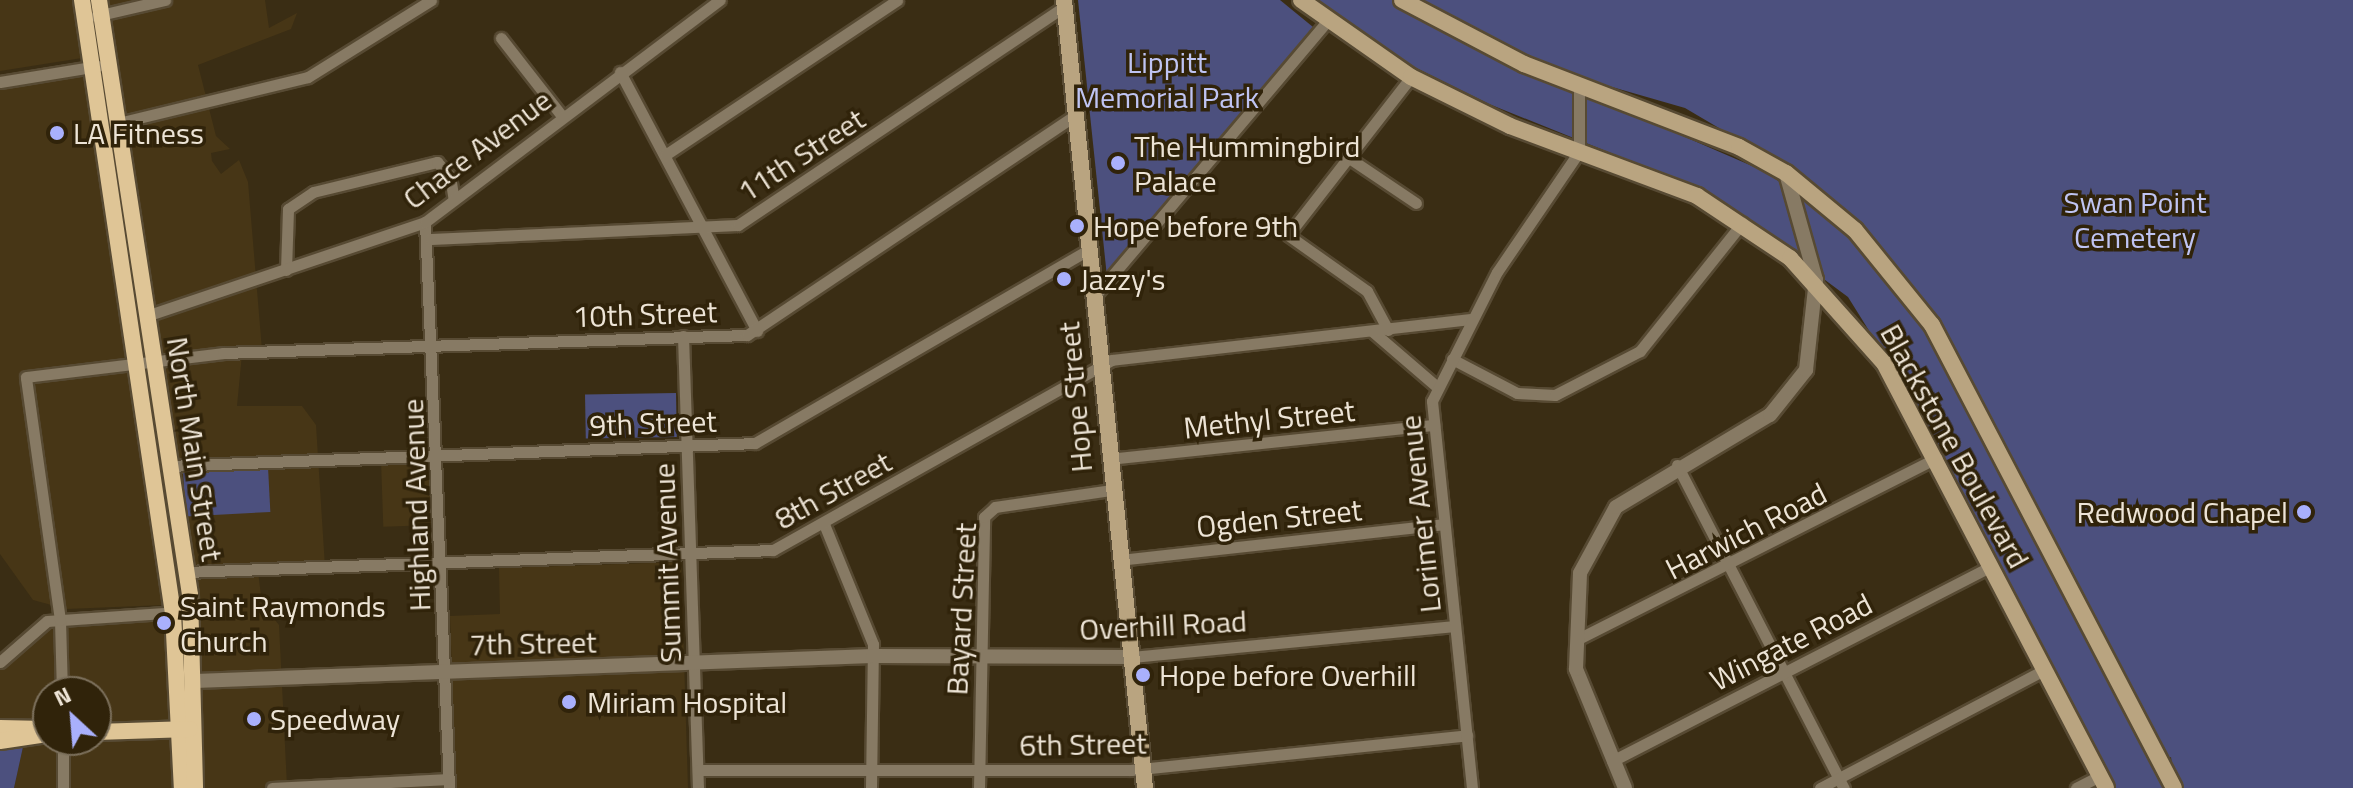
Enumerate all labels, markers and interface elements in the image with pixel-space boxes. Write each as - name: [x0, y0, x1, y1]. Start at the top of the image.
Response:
- park label: Lippitt Memorial Park: [1075, 44, 1259, 114]
- street label: Chace Avenue: [396, 82, 558, 216]
- street label: 11th Street: [731, 101, 871, 209]
- place label: LA Fitness: [73, 115, 204, 151]
- marker: LA Fitness: [48, 124, 66, 142]
- place label: The Hummingbird Palace: [1134, 128, 1360, 198]
- marker: The Hummingbird Palace: [1109, 154, 1127, 172]
- park label: Swan Point Cemetery: [2063, 184, 2207, 254]
- place label: Hope before 9th: [1093, 208, 1298, 244]
- marker: Hope before 9th: [1068, 217, 1086, 235]
- place label: Jazzy's: [1080, 261, 1166, 297]
- marker: Jazzy's: [1055, 270, 1073, 288]
- street label: 10th Street: [572, 293, 718, 335]
- street label: Blackstone Boulevard: [1873, 318, 2037, 574]
- street label: Hope Street: [1050, 320, 1100, 474]
- street label: North Main Street: [160, 334, 230, 564]
- street label: Methyl Street: [1182, 392, 1356, 446]
- street label: Highland Avenue: [394, 398, 438, 612]
- street label: 9th Street: [589, 403, 717, 443]
- street label: Lorimer Avenue: [1392, 414, 1448, 614]
- street label: 8th Street: [769, 443, 897, 537]
- street label: Summit Avenue: [646, 462, 688, 664]
- street label: Harwich Road: [1659, 475, 1833, 587]
- street label: Ogden Street: [1194, 491, 1364, 545]
- place label: Redwood Chapel: [2077, 494, 2288, 530]
- marker: Redwood Chapel: [2295, 503, 2313, 521]
- street label: Bayard Street: [939, 522, 983, 696]
- street label: Wingate Road: [1704, 586, 1878, 698]
- place label: Saint Raymonds Church: [180, 588, 386, 658]
- street label: Overhill Road: [1078, 603, 1248, 647]
- marker: Saint Raymonds Church: [155, 614, 173, 632]
- street label: 7th Street: [469, 624, 597, 662]
- place label: Hope before Overhill: [1159, 657, 1417, 693]
- marker: Hope before Overhill: [1134, 666, 1152, 684]
- north arrow: [32, 676, 112, 756]
- text: N: [48, 678, 77, 715]
- place label: Miriam Hospital: [587, 684, 787, 720]
- marker: Miriam Hospital: [558, 691, 580, 713]
- place label: Speedway: [270, 701, 400, 737]
- marker: Speedway: [245, 710, 263, 728]
- street label: 6th Street: [1019, 725, 1147, 763]

